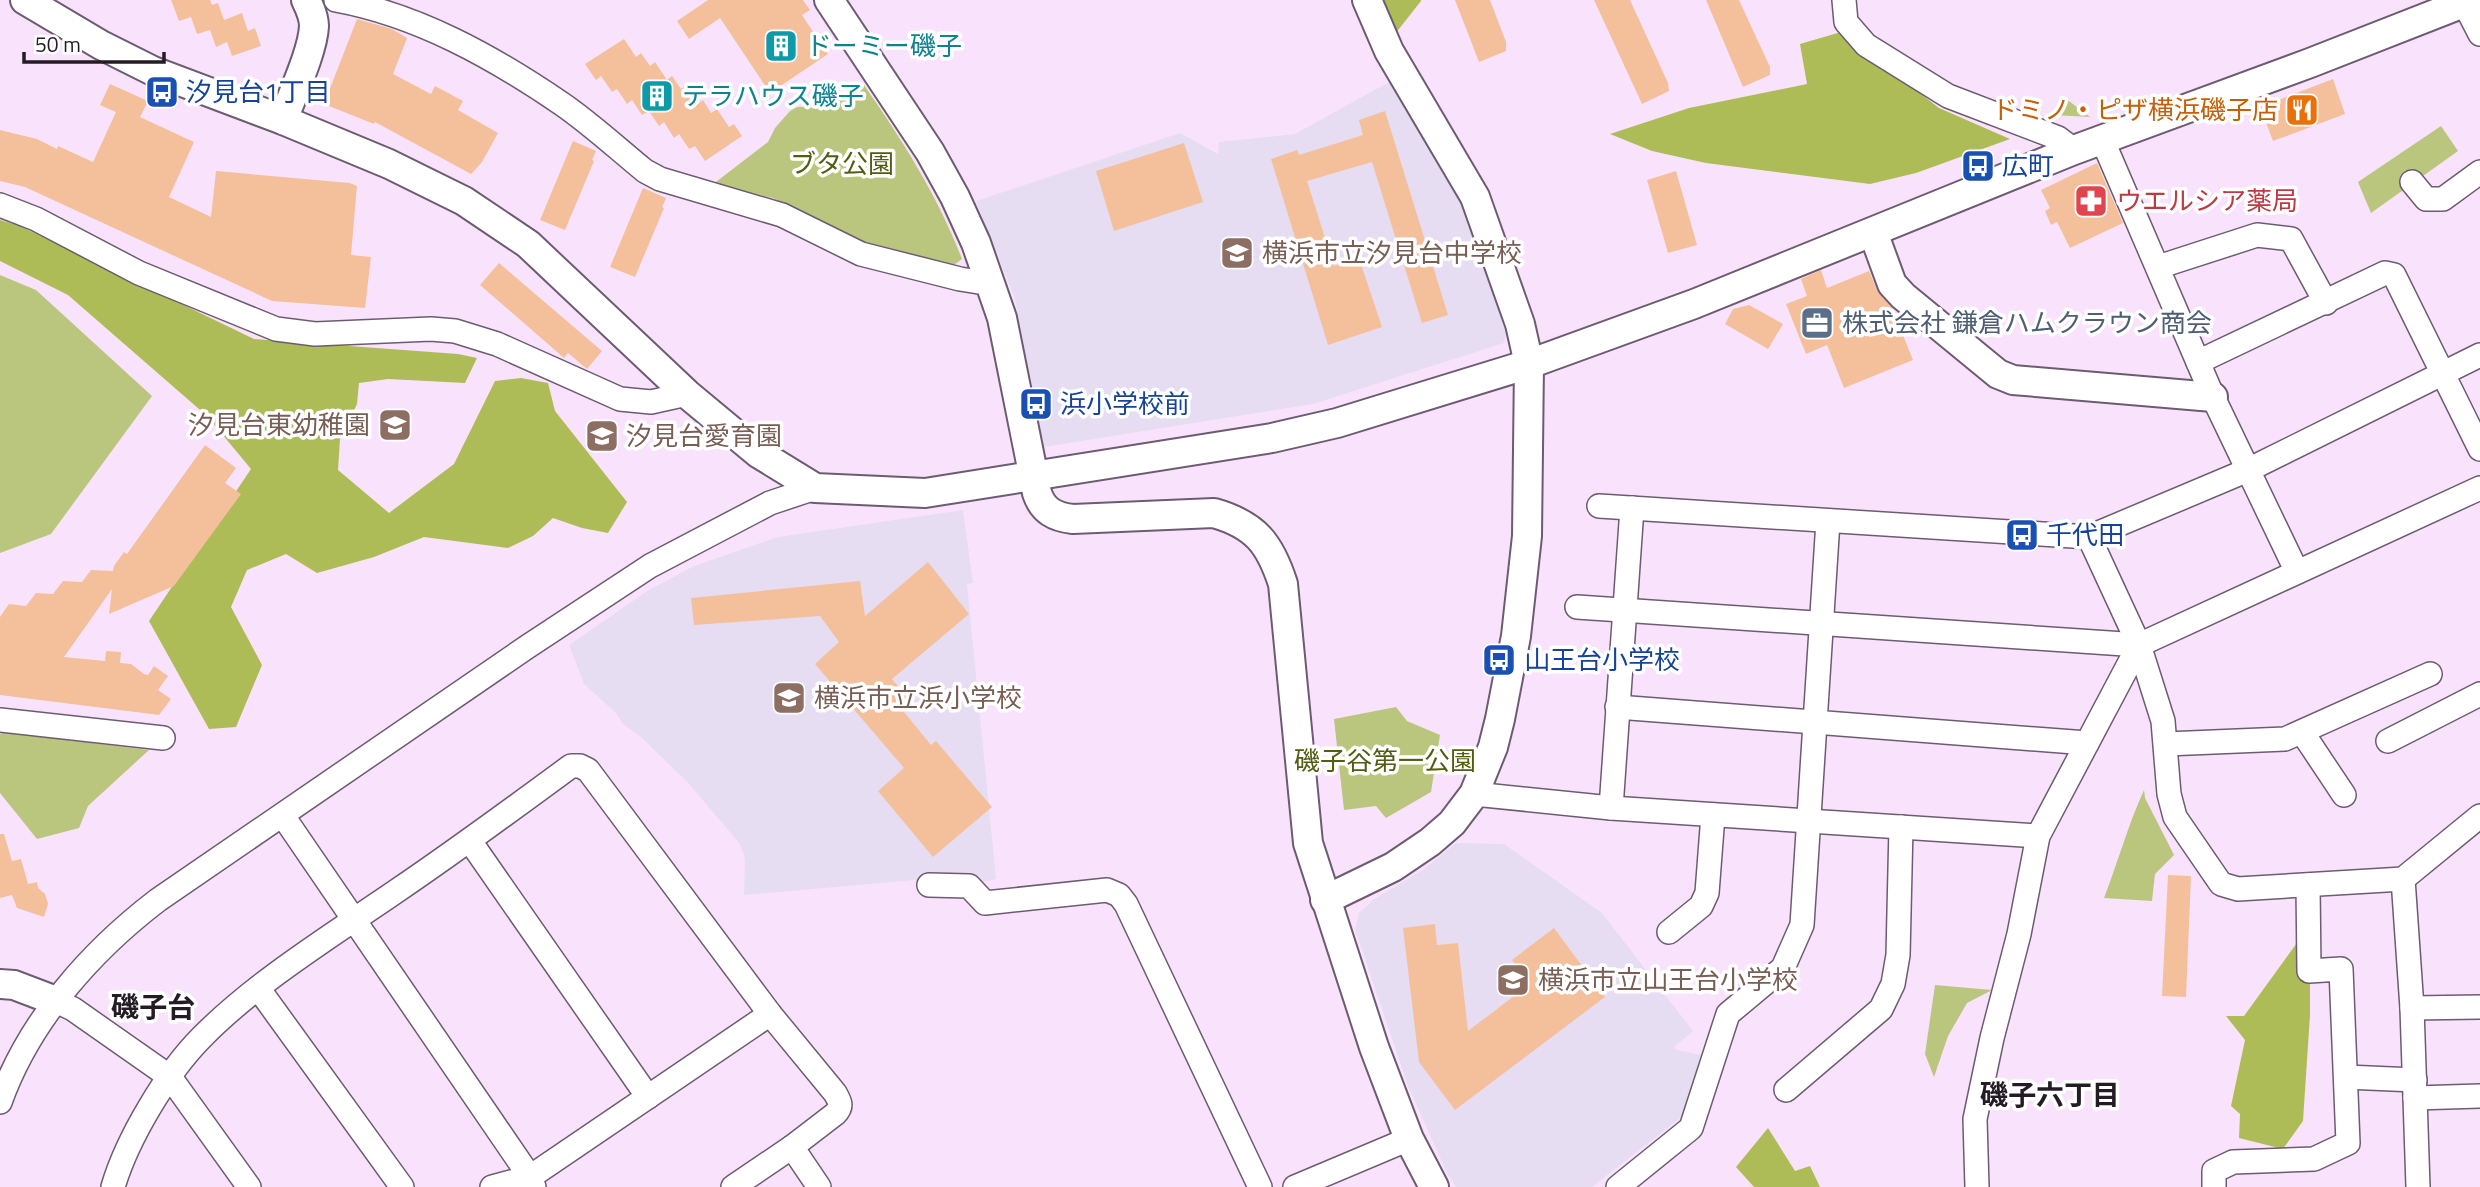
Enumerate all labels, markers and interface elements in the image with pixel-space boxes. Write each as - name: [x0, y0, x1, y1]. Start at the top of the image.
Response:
- scale bar: [24, 21, 164, 65]
- place label: ドーミー磯子: [806, 26, 962, 65]
- building icon: ドーミー磯子: [762, 27, 800, 65]
- text: 50 m: [35, 28, 81, 60]
- place label: 汐見台1丁目: [186, 72, 331, 111]
- bus stop icon: 汐見台1丁目: [143, 73, 181, 111]
- place label: テラハウス磯子: [682, 76, 864, 115]
- building icon: テラハウス磯子: [638, 77, 676, 115]
- place label: ドミノ・ピザ横浜磯子店: [1992, 90, 2278, 129]
- restaurant icon: ドミノ・ピザ横浜磯子店: [2283, 91, 2321, 129]
- park label: ブタ公園: [790, 144, 894, 183]
- place label: 広町: [2002, 146, 2054, 185]
- bus stop icon: 広町: [1959, 147, 1997, 185]
- place label: ウエルシア薬局: [2116, 181, 2298, 220]
- pharmacy icon: ウエルシア薬局: [2072, 182, 2110, 220]
- place label: 横浜市立汐見台中学校: [1262, 233, 1522, 272]
- school or university icon: 横浜市立汐見台中学校: [1218, 234, 1256, 272]
- place label: 株式会社 鎌倉ハムクラウン商会: [1842, 303, 2212, 342]
- office icon: 株式会社 鎌倉ハムクラウン商会: [1798, 304, 1836, 342]
- place label: 浜小学校前: [1060, 384, 1190, 423]
- bus stop icon: 浜小学校前: [1017, 385, 1055, 423]
- place label: 汐見台東幼稚園: [188, 405, 370, 444]
- school or university icon: 汐見台東幼稚園: [376, 406, 414, 444]
- place label: 汐見台愛育園: [626, 416, 782, 455]
- school or university icon: 汐見台愛育園: [583, 417, 621, 455]
- place label: 千代田: [2046, 515, 2124, 554]
- bus stop icon: 千代田: [2003, 516, 2041, 554]
- place label: 山王台小学校: [1524, 640, 1680, 679]
- bus stop icon: 山王台小学校: [1480, 641, 1518, 679]
- place label: 横浜市立浜小学校: [814, 678, 1022, 717]
- school or university icon: 横浜市立浜小学校: [770, 679, 808, 717]
- park label: 磯子谷第一公園: [1294, 741, 1476, 780]
- place label: 横浜市立山王台小学校: [1538, 960, 1798, 999]
- school or university icon: 横浜市立山王台小学校: [1494, 961, 1532, 999]
- district label: 磯子台: [111, 985, 195, 1028]
- district label: 磯子六丁目: [1980, 1073, 2120, 1116]

